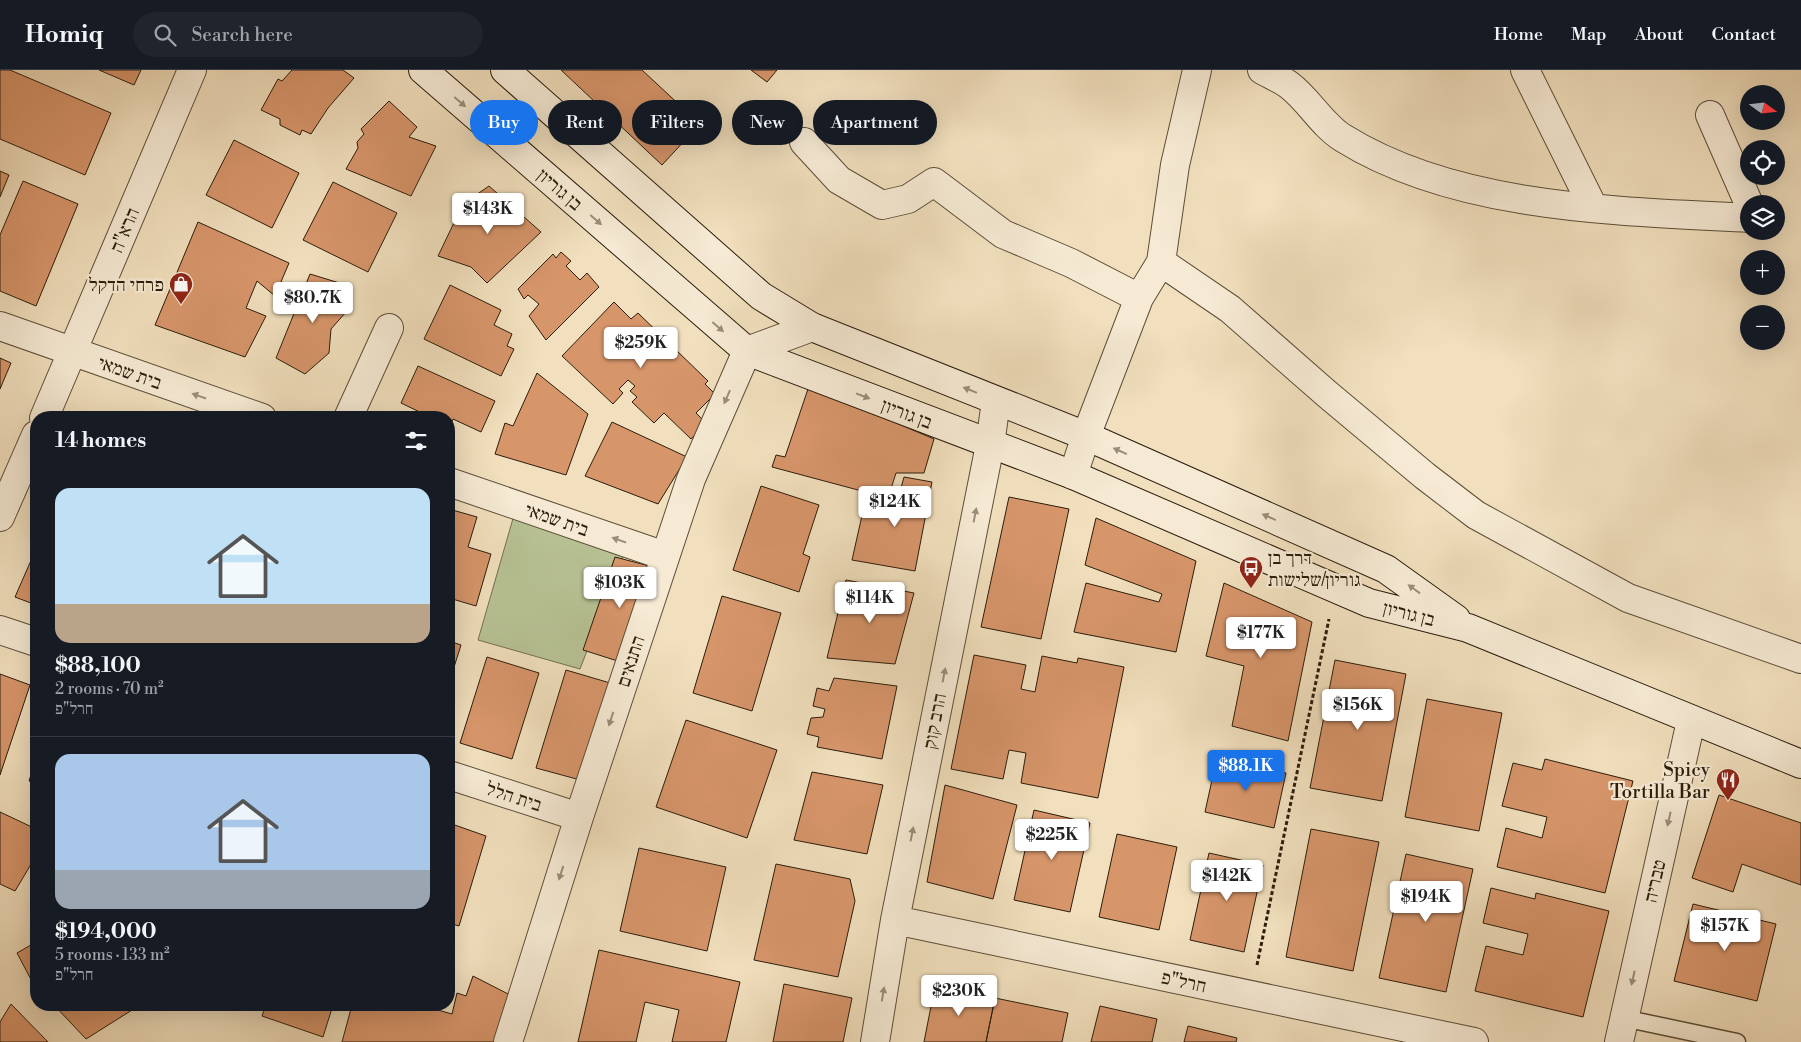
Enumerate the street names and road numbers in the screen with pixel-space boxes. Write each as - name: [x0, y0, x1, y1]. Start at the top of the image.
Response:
- street label: בן גוריון: [532, 163, 587, 216]
- street label: הרא"ה: [105, 204, 145, 257]
- street label: בית שמאי: [95, 351, 165, 395]
- street label: בן גוריון: [878, 393, 936, 435]
- street label: בית שמאי: [522, 498, 592, 542]
- street label: בן גוריון: [1380, 596, 1437, 632]
- street label: התנאים: [611, 633, 650, 690]
- street label: הרב קוק: [918, 691, 952, 751]
- street label: בית הלל: [483, 777, 545, 817]
- street label: טבריה: [1638, 857, 1672, 905]
- street label: חרל"פ: [1159, 965, 1209, 998]

